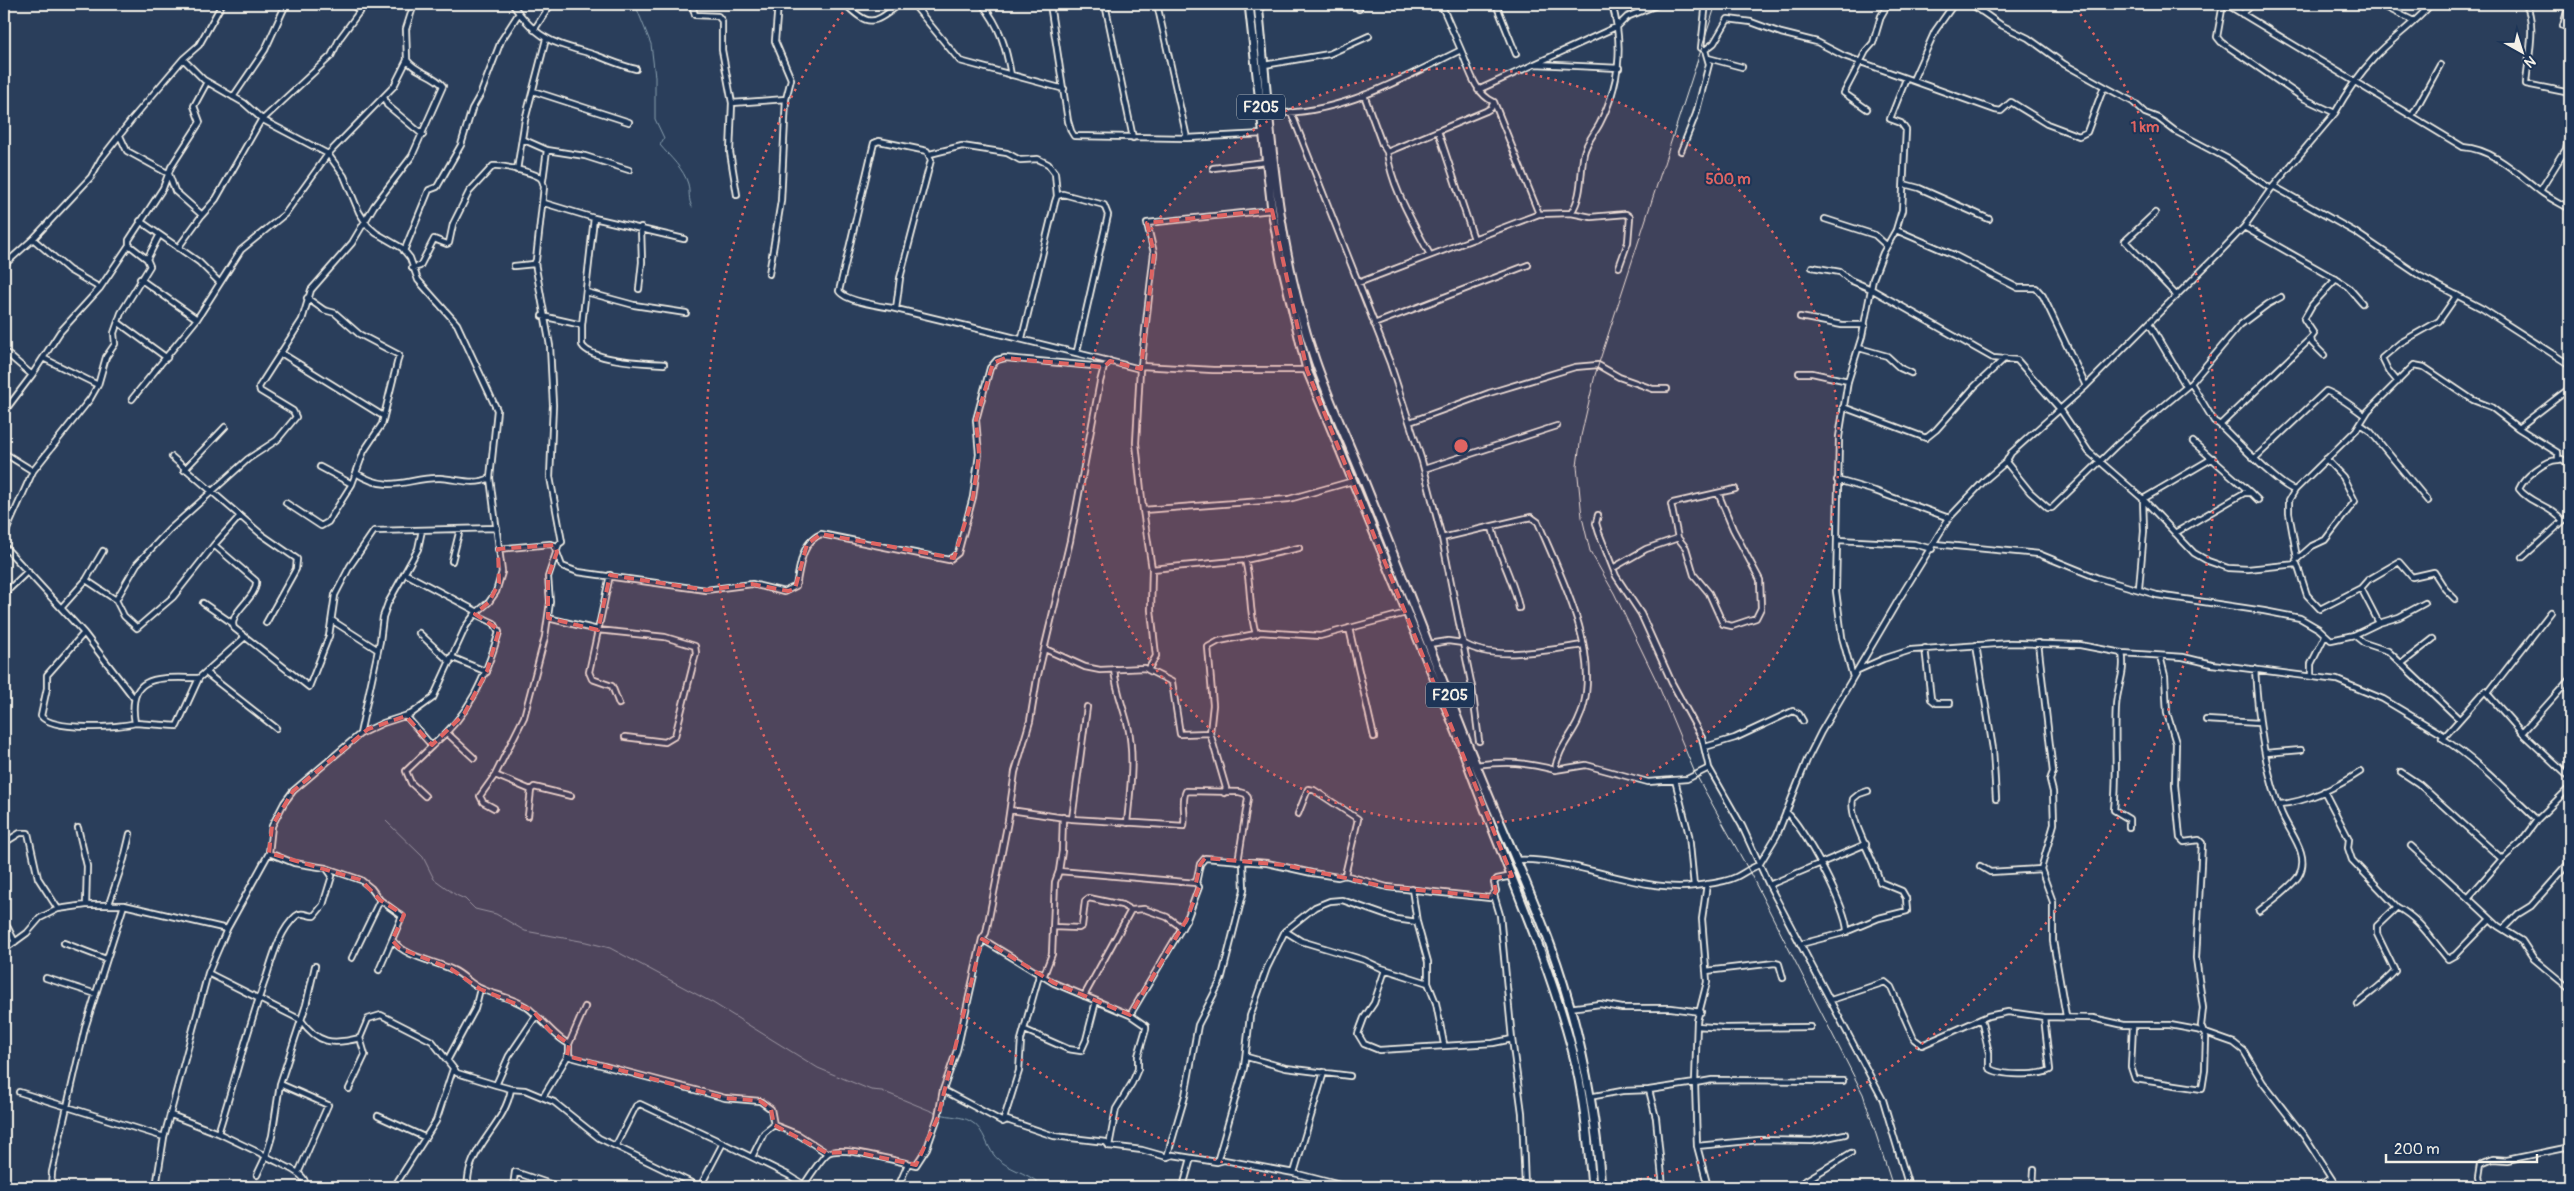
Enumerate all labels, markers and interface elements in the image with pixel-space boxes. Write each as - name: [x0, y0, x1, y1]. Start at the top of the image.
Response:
- north arrow: [2496, 28, 2546, 78]
- text: N: [2521, 52, 2539, 71]
- road number: F205: [1237, 94, 1285, 120]
- text: 1 km: [2131, 118, 2159, 137]
- text: 500 m: [1705, 170, 1751, 189]
- centre of rings: [1452, 437, 1470, 455]
- road number: F205: [1426, 682, 1474, 708]
- scale bar: [2386, 1131, 2538, 1163]
- text: 200 m: [2394, 1140, 2439, 1159]

